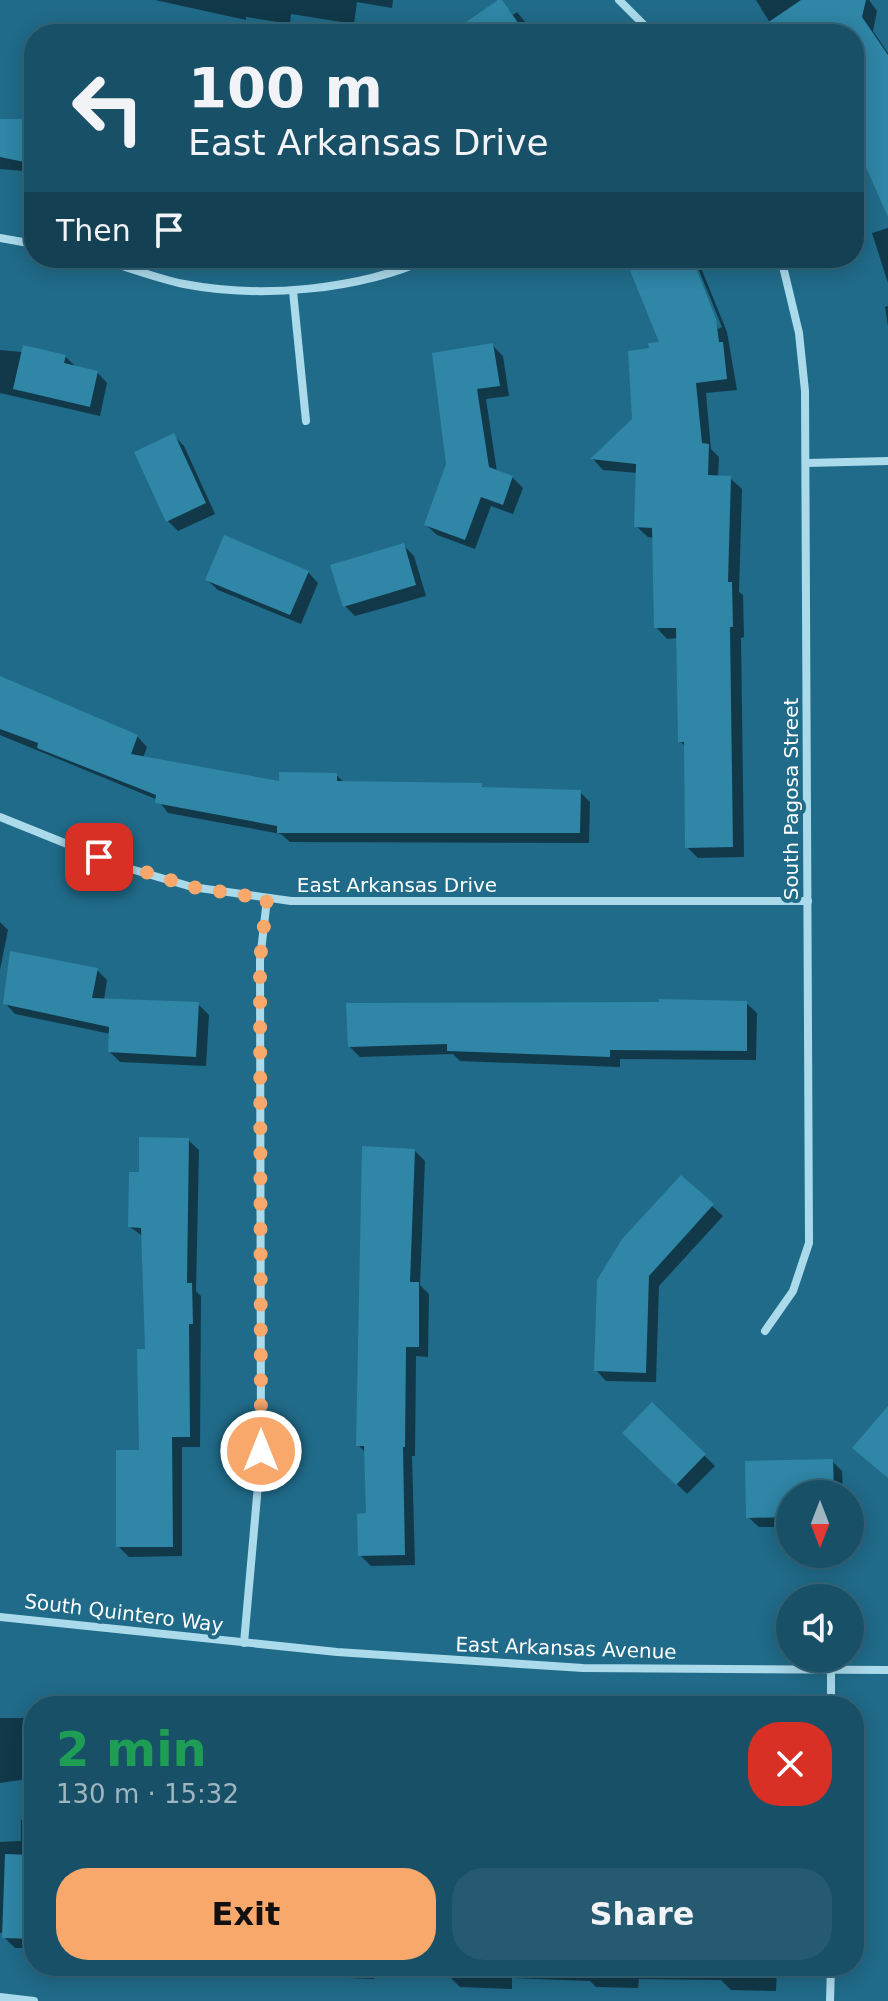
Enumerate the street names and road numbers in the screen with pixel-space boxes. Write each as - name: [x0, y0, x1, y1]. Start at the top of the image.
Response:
- street label: South Pagosa Street: [779, 698, 803, 900]
- street label: East Arkansas Drive: [297, 873, 497, 897]
- street label: South Quintero Way: [23, 1589, 225, 1637]
- street label: East Arkansas Avenue: [455, 1632, 677, 1664]

